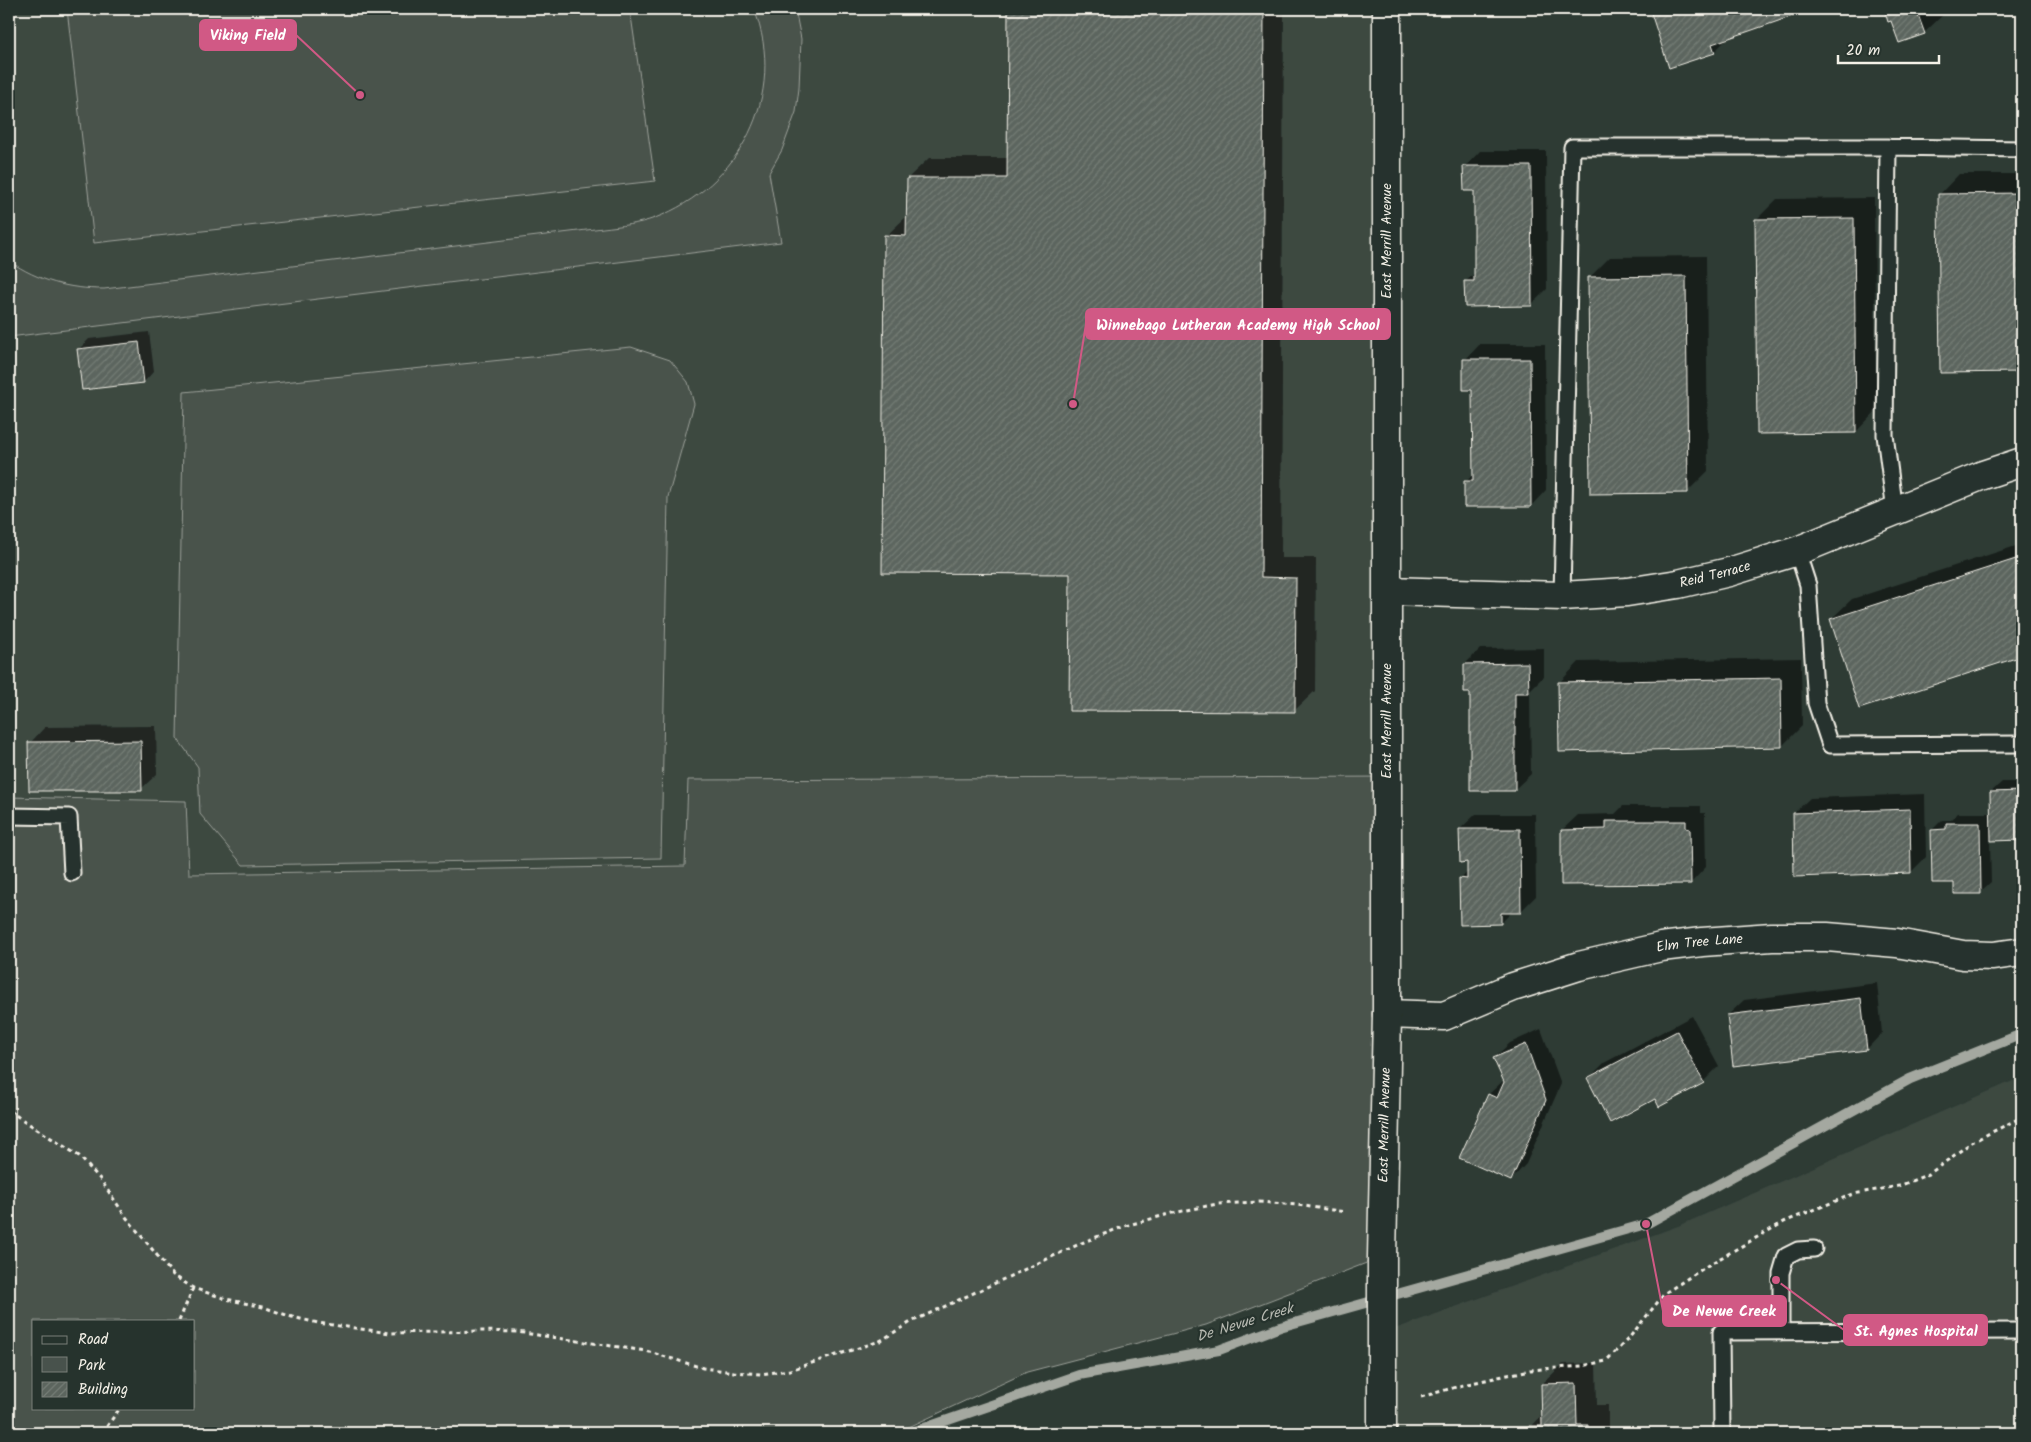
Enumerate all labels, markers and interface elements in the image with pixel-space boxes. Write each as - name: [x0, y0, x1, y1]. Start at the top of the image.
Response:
- callout: Viking Field: [200, 20, 296, 50]
- text: Viking Field: [210, 24, 287, 48]
- scale bar: [1838, 32, 1940, 64]
- text: 20 m: [1846, 39, 1880, 63]
- street label: East Merrill Avenue: [1376, 183, 1398, 299]
- callout: Winnebago Lutheran Academy High School: [1086, 309, 1390, 339]
- text: Winnebago Lutheran Academy High School: [1096, 314, 1380, 338]
- street label: Reid Terrace: [1677, 555, 1754, 594]
- street label: East Merrill Avenue: [1376, 663, 1398, 779]
- street label: Elm Tree Lane: [1654, 928, 1744, 959]
- street label: East Merrill Avenue: [1373, 1066, 1397, 1183]
- water label: De Nevue Creek: [1194, 1296, 1298, 1349]
- callout: De Nevue Creek: [1663, 1296, 1786, 1326]
- text: De Nevue Creek: [1672, 1300, 1776, 1324]
- callout: St. Agnes Hospital: [1844, 1315, 1987, 1345]
- legend: [32, 1320, 195, 1410]
- text: St. Agnes Hospital: [1854, 1320, 1978, 1344]
- text: Road: [78, 1328, 109, 1352]
- text: Park: [78, 1354, 106, 1378]
- text: Building: [78, 1378, 128, 1402]

